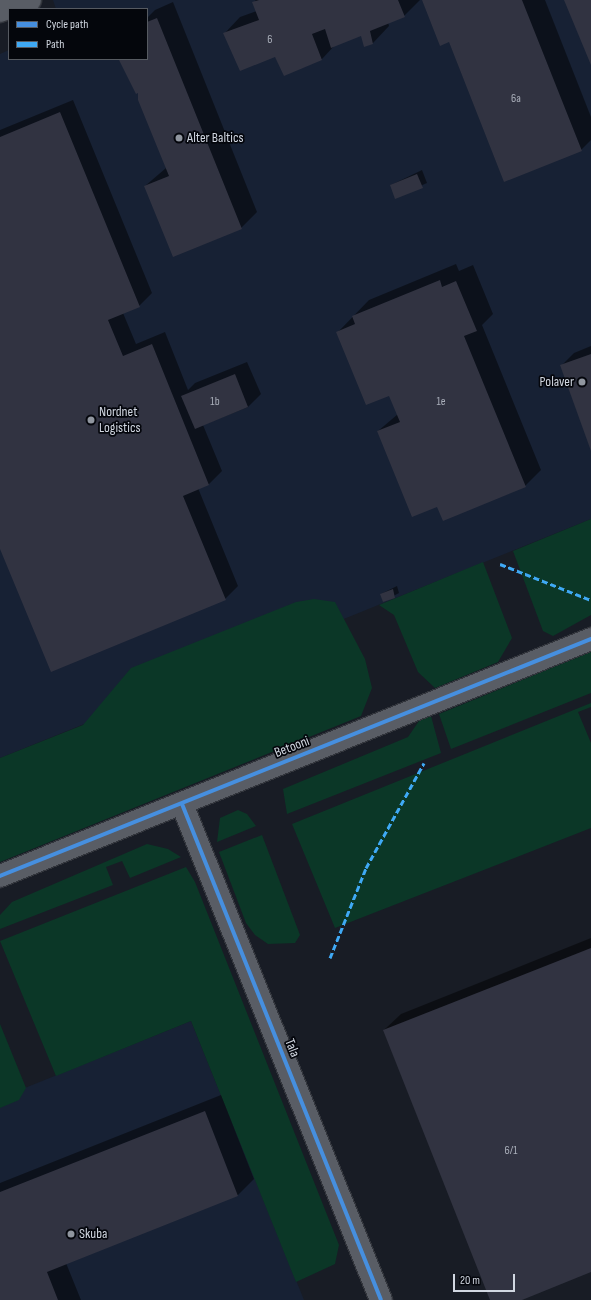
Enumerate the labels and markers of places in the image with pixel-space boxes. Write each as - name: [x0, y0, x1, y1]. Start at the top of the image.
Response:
- place label: Alter Baltics: [187, 130, 244, 146]
- marker: Alter Baltics: [174, 133, 184, 143]
- place label: Polaver: [539, 374, 574, 390]
- marker: Polaver: [577, 377, 587, 387]
- place label: Nordnet Logistics: [99, 404, 141, 436]
- marker: Nordnet Logistics: [86, 415, 96, 425]
- place label: Skuba: [79, 1226, 107, 1242]
- marker: Skuba: [66, 1229, 76, 1239]

